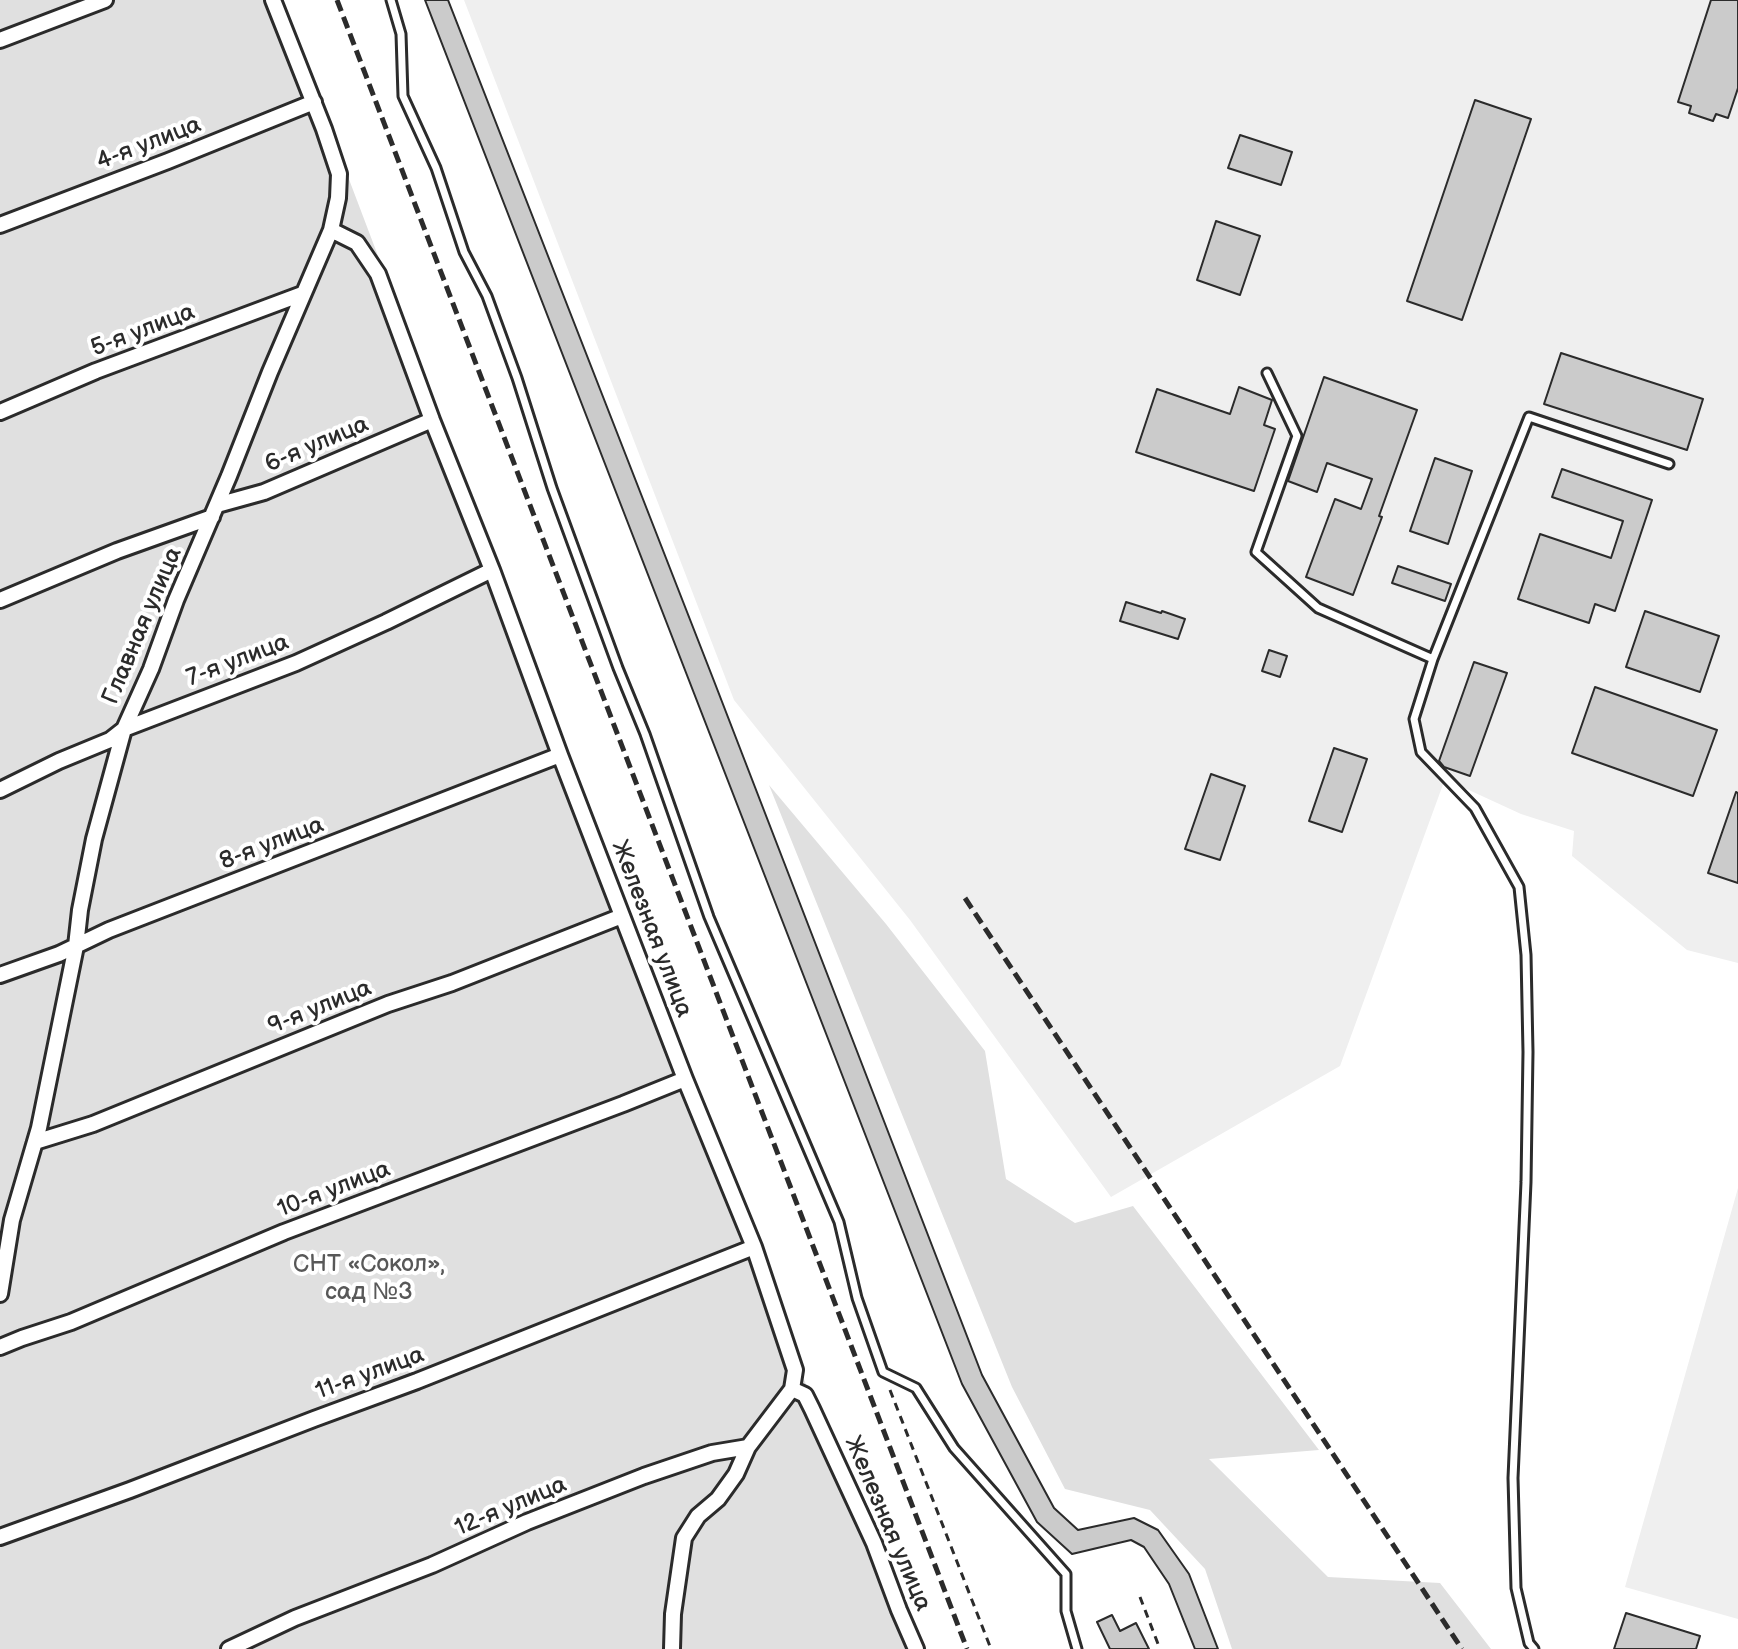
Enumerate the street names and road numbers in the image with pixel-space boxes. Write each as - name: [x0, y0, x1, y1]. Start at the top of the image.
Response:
- street label: 4-я улица: [93, 111, 205, 177]
- street label: 5-я улица: [87, 298, 199, 364]
- street label: 6-я улица: [261, 410, 373, 480]
- street label: Главная улица: [97, 543, 189, 709]
- street label: 7-я улица: [183, 628, 293, 694]
- street label: 8-я улица: [216, 811, 328, 877]
- street label: Железная улица: [604, 837, 698, 1021]
- street label: 9-я улица: [264, 974, 376, 1042]
- street label: 10-я улица: [274, 1155, 394, 1225]
- street label: 11-я улица: [312, 1341, 428, 1407]
- street label: Железная улица: [837, 1432, 937, 1616]
- street label: 12-я улица: [451, 1471, 571, 1543]

